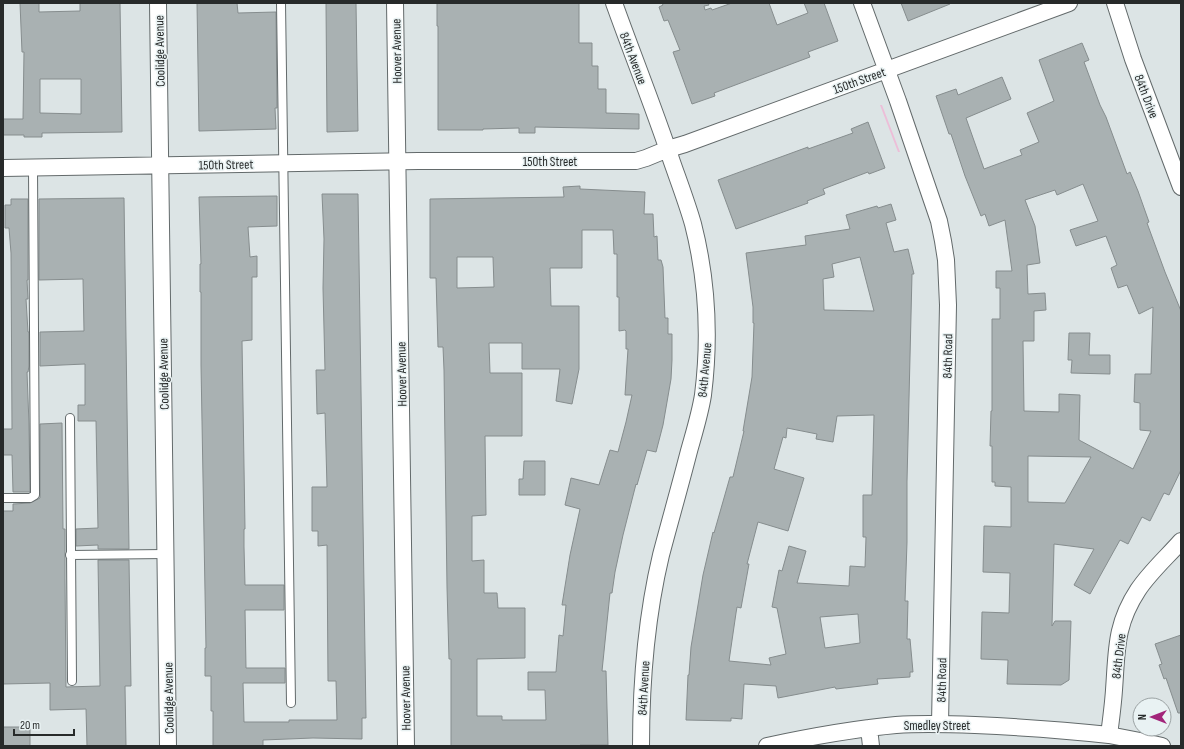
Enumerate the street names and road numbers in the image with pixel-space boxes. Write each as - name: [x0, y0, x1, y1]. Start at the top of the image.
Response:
- street label: Coolidge Avenue: [151, 15, 169, 87]
- street label: Hoover Avenue: [388, 18, 406, 84]
- street label: 84th Avenue: [616, 30, 650, 87]
- street label: 150th Street: [831, 64, 888, 98]
- street label: 84th Drive: [1130, 72, 1162, 121]
- street label: 150th Street: [523, 154, 577, 170]
- street label: 150th Street: [199, 157, 253, 173]
- street label: 84th Road: [940, 334, 956, 378]
- street label: Coolidge Avenue: [155, 338, 173, 410]
- street label: Hoover Avenue: [393, 341, 411, 407]
- street label: 84th Avenue: [695, 342, 715, 398]
- street label: 84th Drive: [1108, 632, 1130, 680]
- street label: 84th Road: [934, 658, 950, 702]
- street label: 84th Avenue: [635, 660, 653, 716]
- street label: Coolidge Avenue: [160, 662, 178, 734]
- street label: Hoover Avenue: [397, 665, 415, 731]
- street label: Smedley Street: [904, 718, 970, 734]

